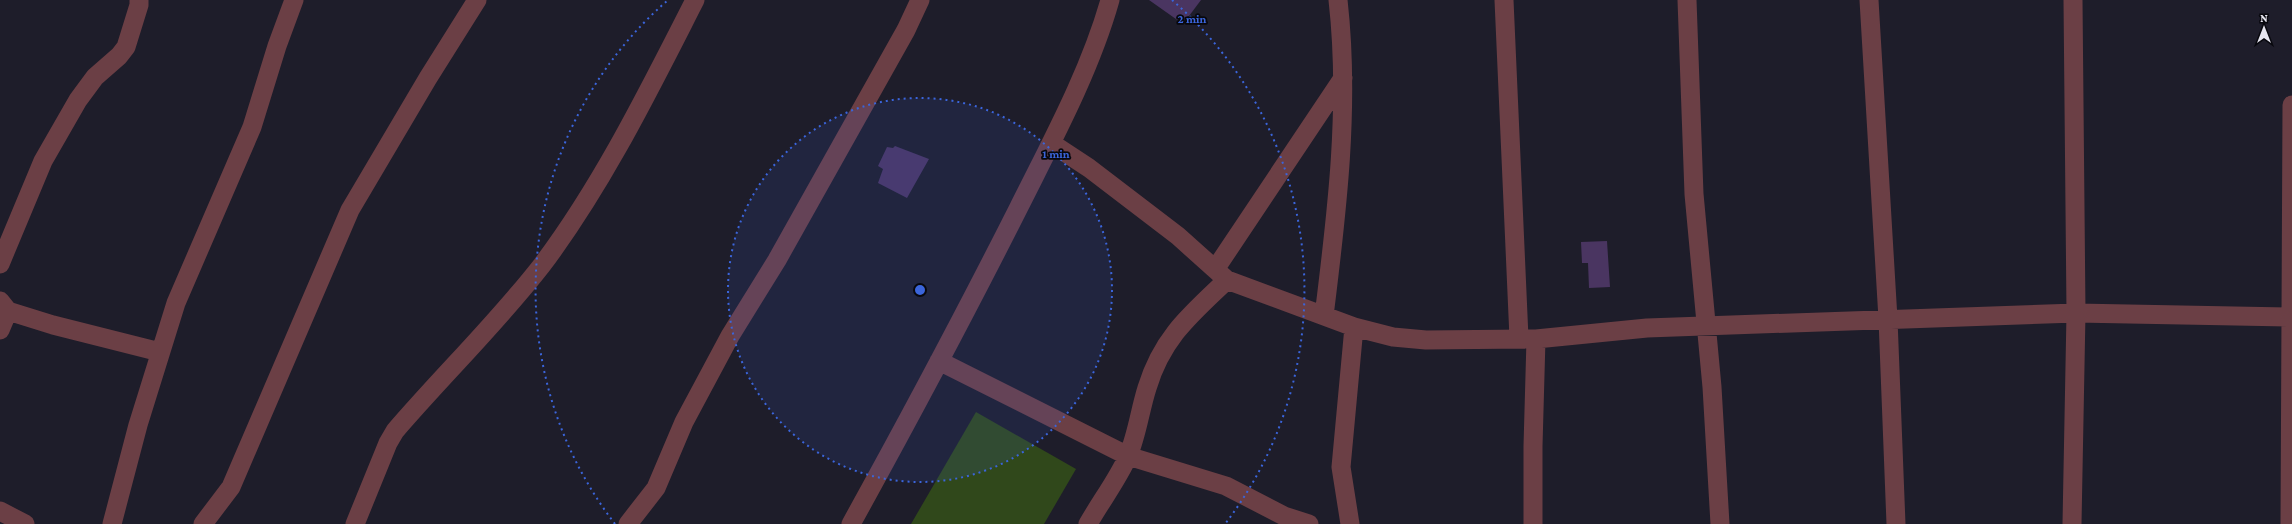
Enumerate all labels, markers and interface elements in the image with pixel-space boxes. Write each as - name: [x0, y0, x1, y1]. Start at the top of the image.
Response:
- north arrow: [2244, 8, 2284, 48]
- text: 2 min: [1178, 12, 1207, 26]
- text: N: [2260, 12, 2268, 24]
- text: 1 min: [1042, 147, 1070, 161]
- centre of rings: [913, 283, 927, 297]

